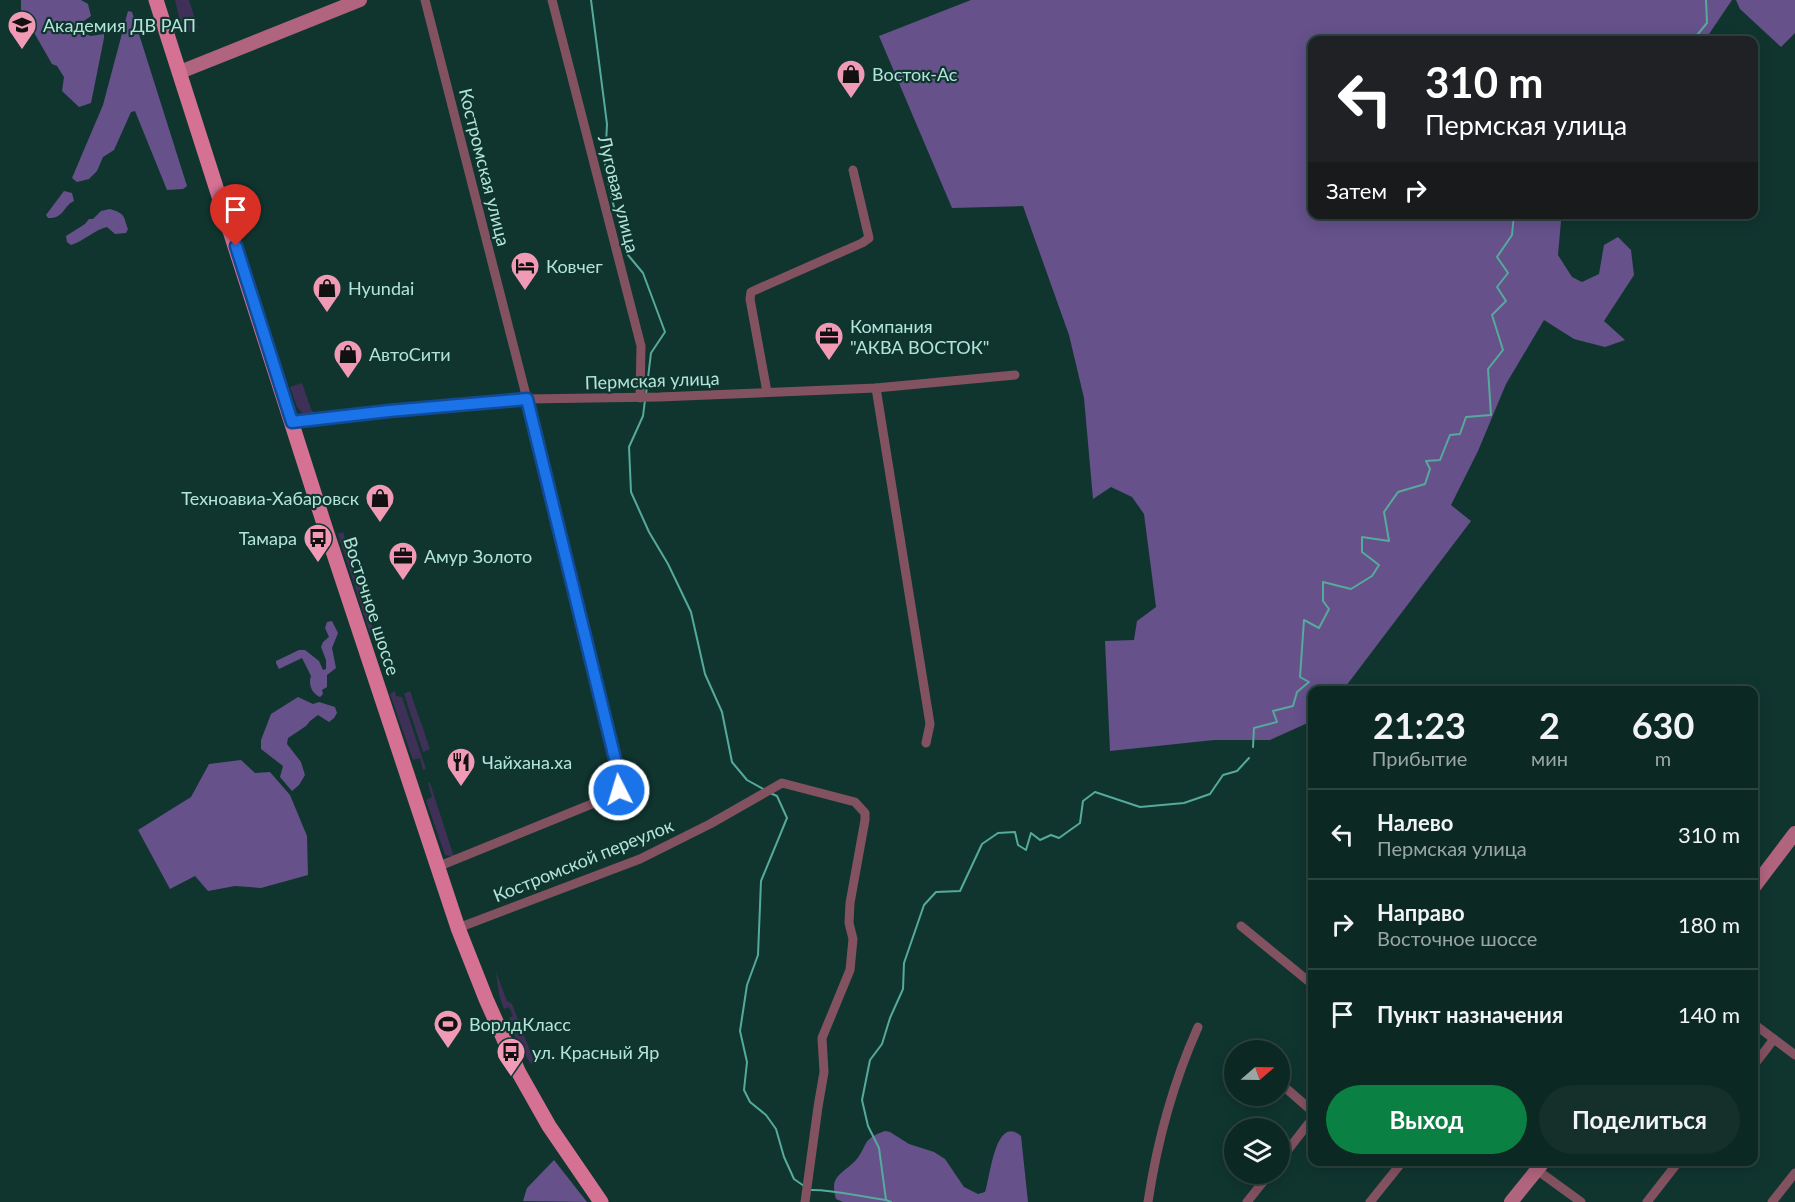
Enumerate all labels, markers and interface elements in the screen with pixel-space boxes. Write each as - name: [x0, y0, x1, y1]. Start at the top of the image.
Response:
- school or university icon: Академия ДВ РАП: [6, 9, 38, 51]
- place label: Академия ДВ РАП: [43, 14, 196, 36]
- text: 310 m: [1425, 57, 1543, 107]
- shop icon: Восток-Ас: [835, 58, 867, 100]
- icon: left: [1326, 60, 1404, 138]
- place label: Восток-Ас: [872, 63, 958, 85]
- street label: Костромская улица: [455, 86, 515, 248]
- text: Пермская улица: [1425, 108, 1627, 141]
- street label: Луговая улица: [594, 132, 644, 255]
- icon: right: [1399, 174, 1432, 207]
- text: Затем: [1326, 177, 1387, 204]
- pin: [210, 184, 261, 246]
- icon: arrive: [219, 193, 252, 226]
- hotel icon: Ковчег: [509, 250, 541, 292]
- place label: Ковчег: [546, 255, 603, 277]
- shop icon: Hyundai: [311, 272, 343, 314]
- place label: Hyundai: [348, 277, 414, 299]
- place label: Компания "АКВА ВОСТОК": [850, 315, 989, 358]
- office icon: Компания "АКВА ВОСТОК": [813, 320, 845, 362]
- shop icon: АвтоСити: [332, 338, 364, 380]
- place label: АвтоСити: [369, 343, 451, 365]
- street label: Пермская улица: [584, 367, 720, 393]
- shop icon: Техноавиа-Хабаровск: [364, 482, 396, 524]
- place label: Техноавиа-Хабаровск: [181, 487, 360, 509]
- bus stop icon: Тамара: [302, 522, 334, 564]
- place label: Тамара: [239, 527, 297, 549]
- street label: Восточное шоссе: [339, 534, 405, 678]
- office icon: Амур Золото: [387, 540, 419, 582]
- place label: Амур Золото: [424, 545, 532, 567]
- text: 21:23: [1373, 703, 1466, 747]
- text: 2: [1539, 703, 1560, 747]
- text: 630: [1632, 703, 1694, 747]
- restaurant icon: Чайхана.ха: [445, 746, 477, 788]
- text: Прибытие: [1372, 746, 1467, 770]
- text: мин: [1531, 746, 1568, 770]
- text: m: [1655, 746, 1671, 770]
- place label: Чайхана.ха: [482, 751, 572, 773]
- position arrow: [587, 758, 651, 822]
- text: Налево: [1377, 809, 1453, 836]
- street label: Костромской переулок: [490, 813, 677, 906]
- icon: left: [1326, 818, 1359, 851]
- text: 310 m: [1678, 821, 1740, 848]
- text: Пермская улица: [1377, 836, 1527, 860]
- text: Направо: [1377, 899, 1465, 926]
- icon: right: [1326, 908, 1359, 941]
- text: 180 m: [1678, 911, 1740, 938]
- text: Восточное шоссе: [1377, 926, 1537, 950]
- icon: arrive: [1326, 998, 1359, 1031]
- text: Пункт назначения: [1377, 1001, 1563, 1028]
- text: 140 m: [1678, 1001, 1740, 1028]
- sports icon: ВорлдКласс: [432, 1008, 464, 1050]
- place label: ВорлдКласс: [469, 1013, 571, 1035]
- bus stop icon: ул. Красный Яр: [495, 1036, 527, 1078]
- north arrow: [1224, 1040, 1290, 1106]
- map controls: [1224, 1040, 1290, 1184]
- place label: ул. Красный Яр: [532, 1041, 659, 1063]
- button: Выход: [1326, 1085, 1527, 1154]
- button: Поделиться: [1539, 1085, 1740, 1154]
- button: layers: [1224, 1118, 1290, 1184]

